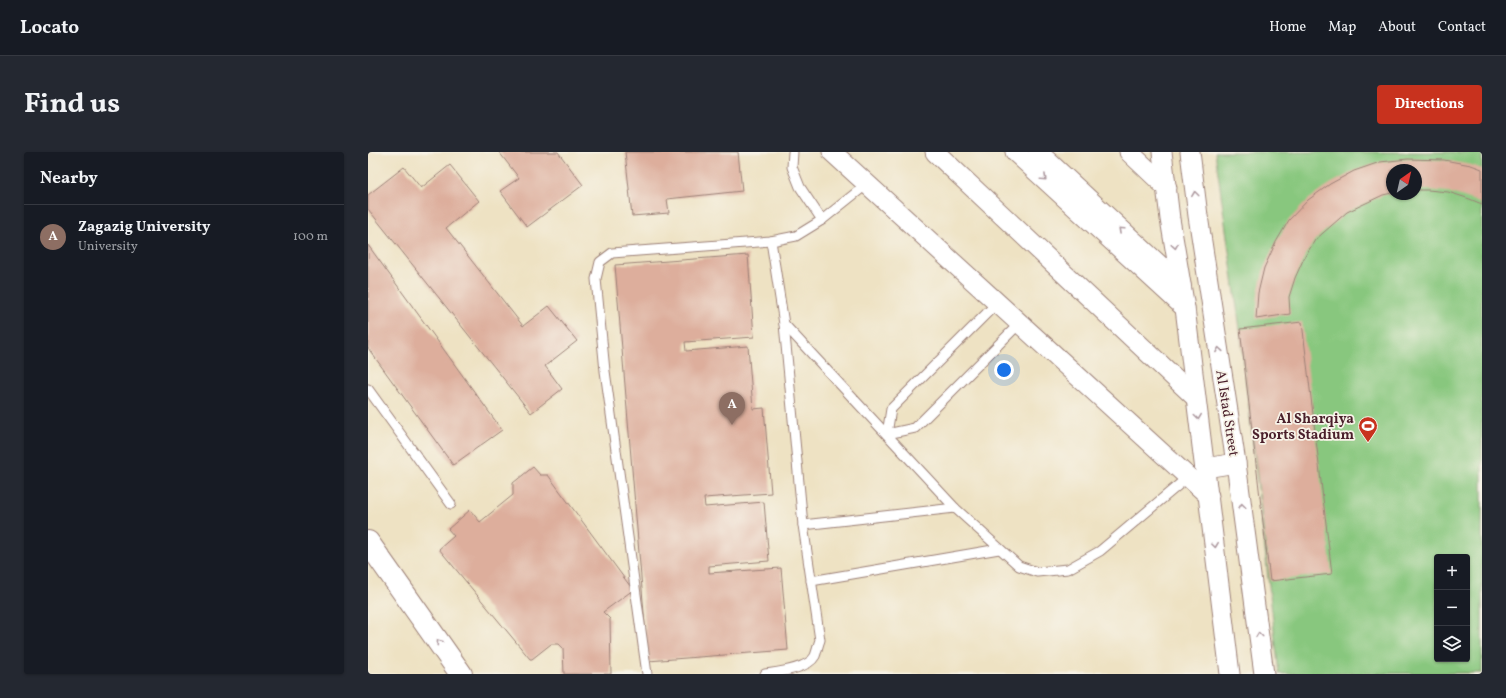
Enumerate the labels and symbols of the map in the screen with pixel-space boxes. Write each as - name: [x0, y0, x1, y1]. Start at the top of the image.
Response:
- north arrow: [1386, 164, 1422, 200]
- one-way arrow: [1039, 174, 1047, 181]
- one-way arrow: [1191, 191, 1200, 197]
- one-way arrow: [1119, 227, 1126, 234]
- one-way arrow: [1170, 243, 1179, 249]
- one-way arrow: [1215, 347, 1223, 353]
- your location: [994, 360, 1014, 380]
- street label: Al Istad Street: [1210, 369, 1243, 458]
- pin: A: [719, 392, 745, 425]
- place label: Al Sharqiya Sports Stadium: [1252, 410, 1354, 445]
- one-way arrow: [1193, 413, 1202, 420]
- sports icon: Al Sharqiya Sports Stadium: [1357, 415, 1379, 443]
- one-way arrow: [1238, 503, 1247, 509]
- one-way arrow: [1210, 542, 1219, 548]
- one-way arrow: [1255, 632, 1264, 638]
- one-way arrow: [436, 639, 444, 646]

